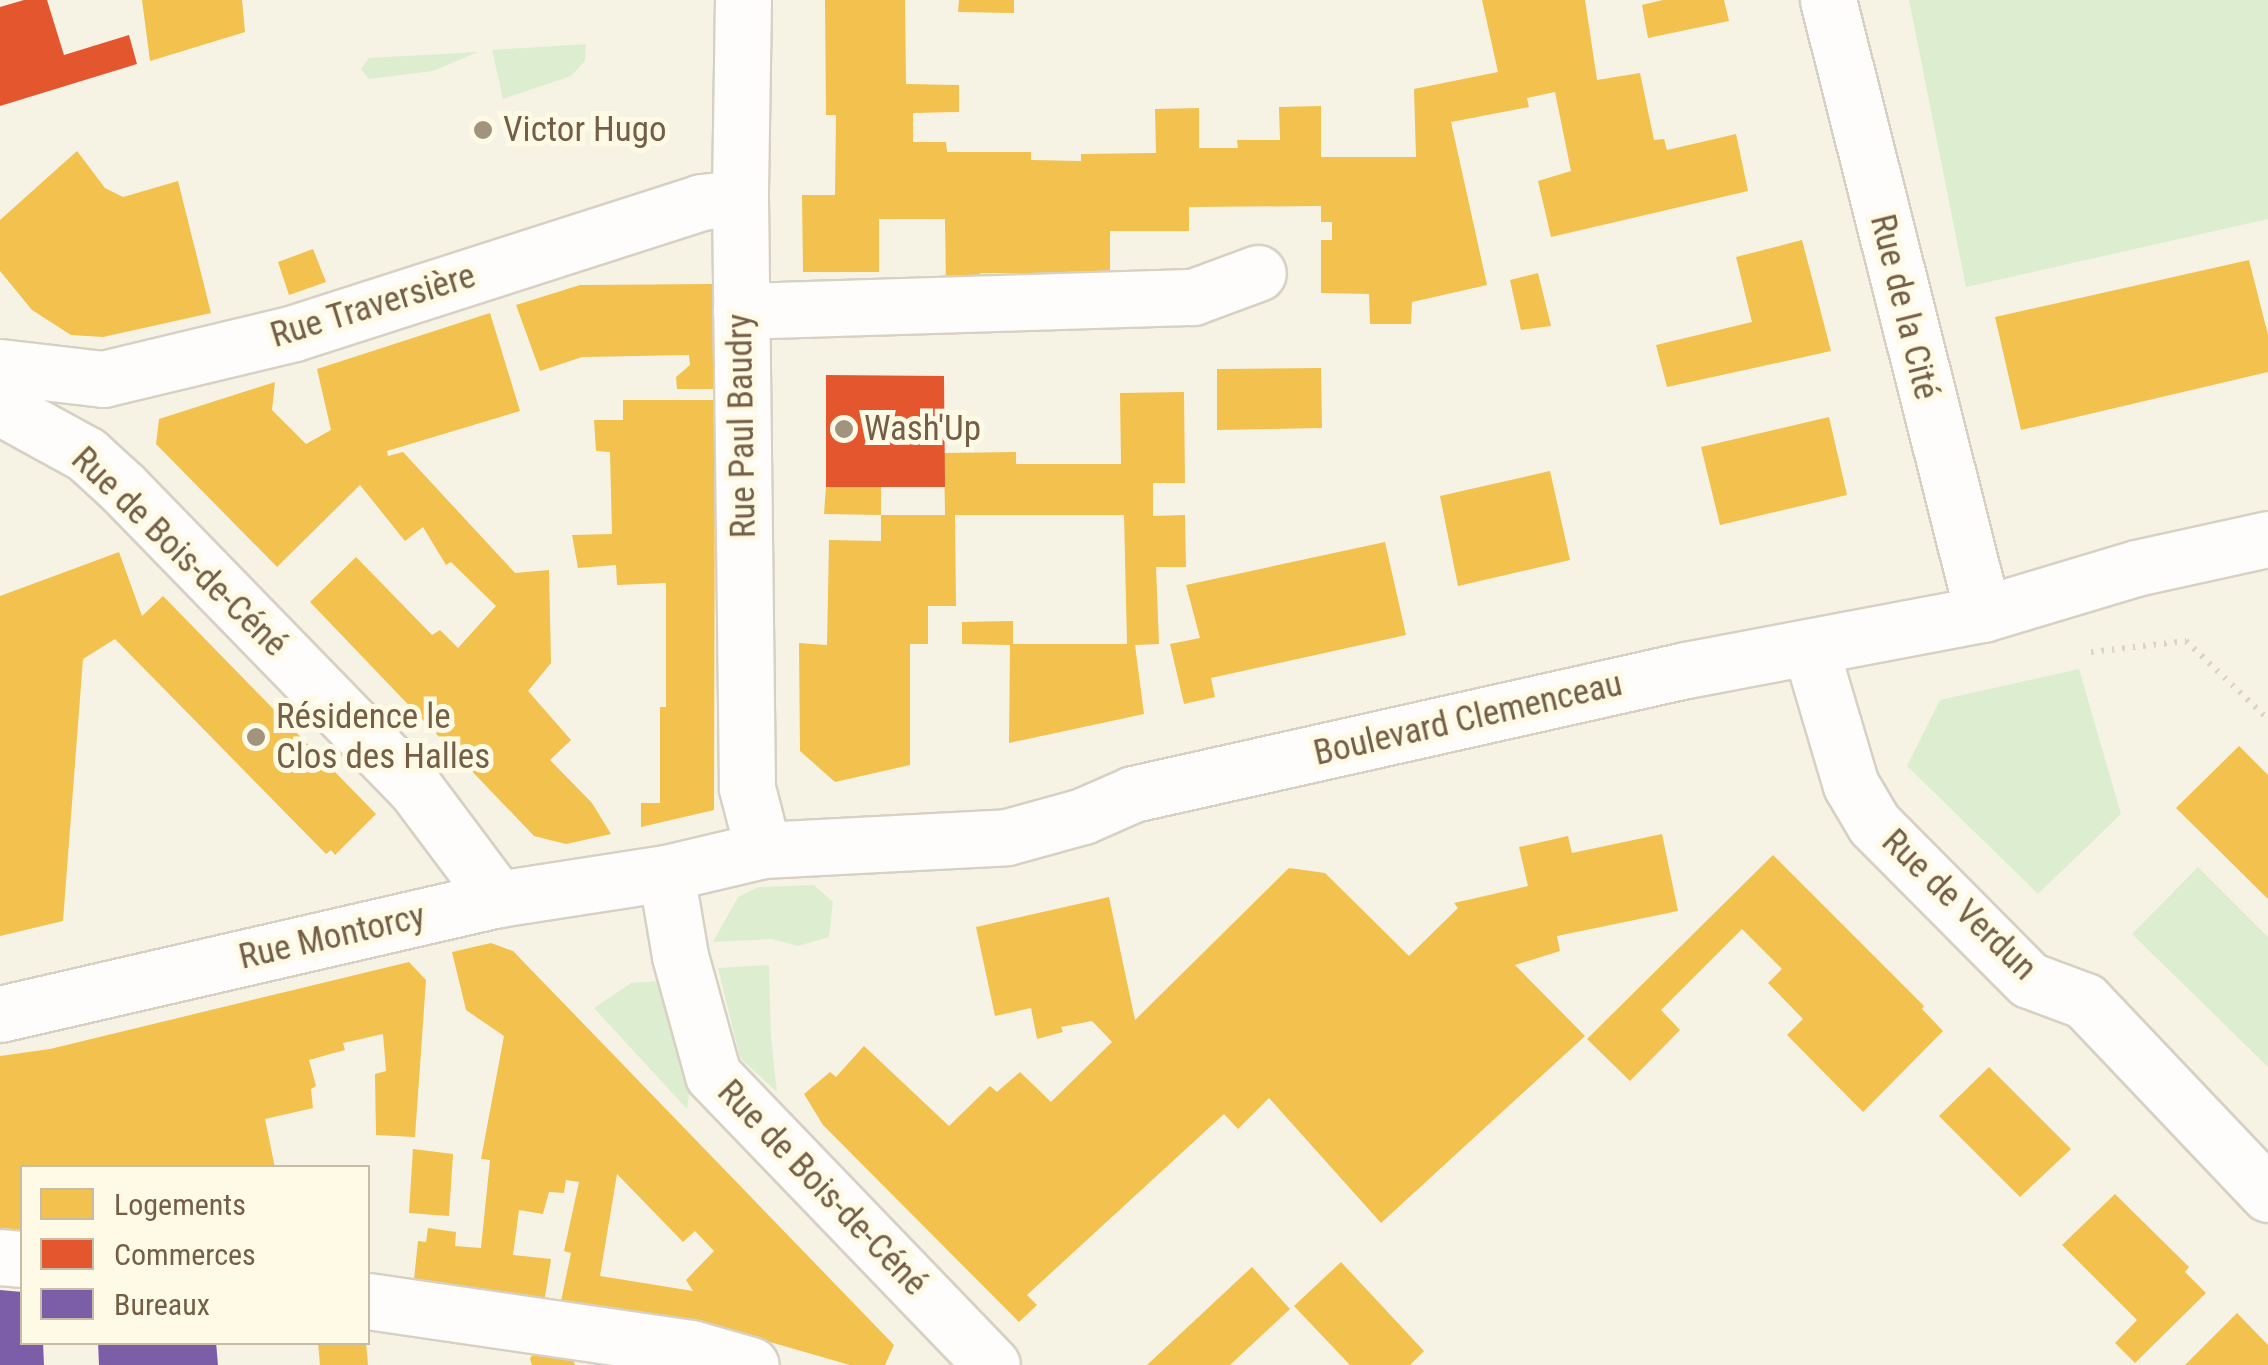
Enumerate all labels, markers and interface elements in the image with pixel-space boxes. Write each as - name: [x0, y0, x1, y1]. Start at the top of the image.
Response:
- place label: Victor Hugo: [503, 109, 667, 151]
- marker: Victor Hugo: [472, 119, 494, 141]
- street label: Rue de la Cité: [1861, 210, 1947, 404]
- street label: Rue Traversière: [265, 255, 481, 357]
- street label: Rue Paul Baudry: [719, 313, 765, 539]
- place label: Wash'Up: [864, 408, 981, 450]
- marker: Wash'Up: [833, 418, 855, 440]
- street label: Rue de Bois-de-Céné: [63, 439, 295, 665]
- street label: Boulevard Clemenceau: [1310, 663, 1626, 775]
- place label: Résidence le Clos des Halles: [276, 696, 490, 778]
- marker: Résidence le Clos des Halles: [245, 726, 267, 748]
- street label: Rue de Verdun: [1873, 821, 2045, 989]
- street label: Rue Montorcy: [235, 895, 429, 979]
- street label: Rue de Bois-de-Céné: [709, 1072, 935, 1304]
- legend: [20, 1165, 370, 1345]
- text: Logements: [114, 1187, 246, 1222]
- text: Commerces: [114, 1237, 256, 1272]
- text: Bureaux: [114, 1287, 210, 1322]

